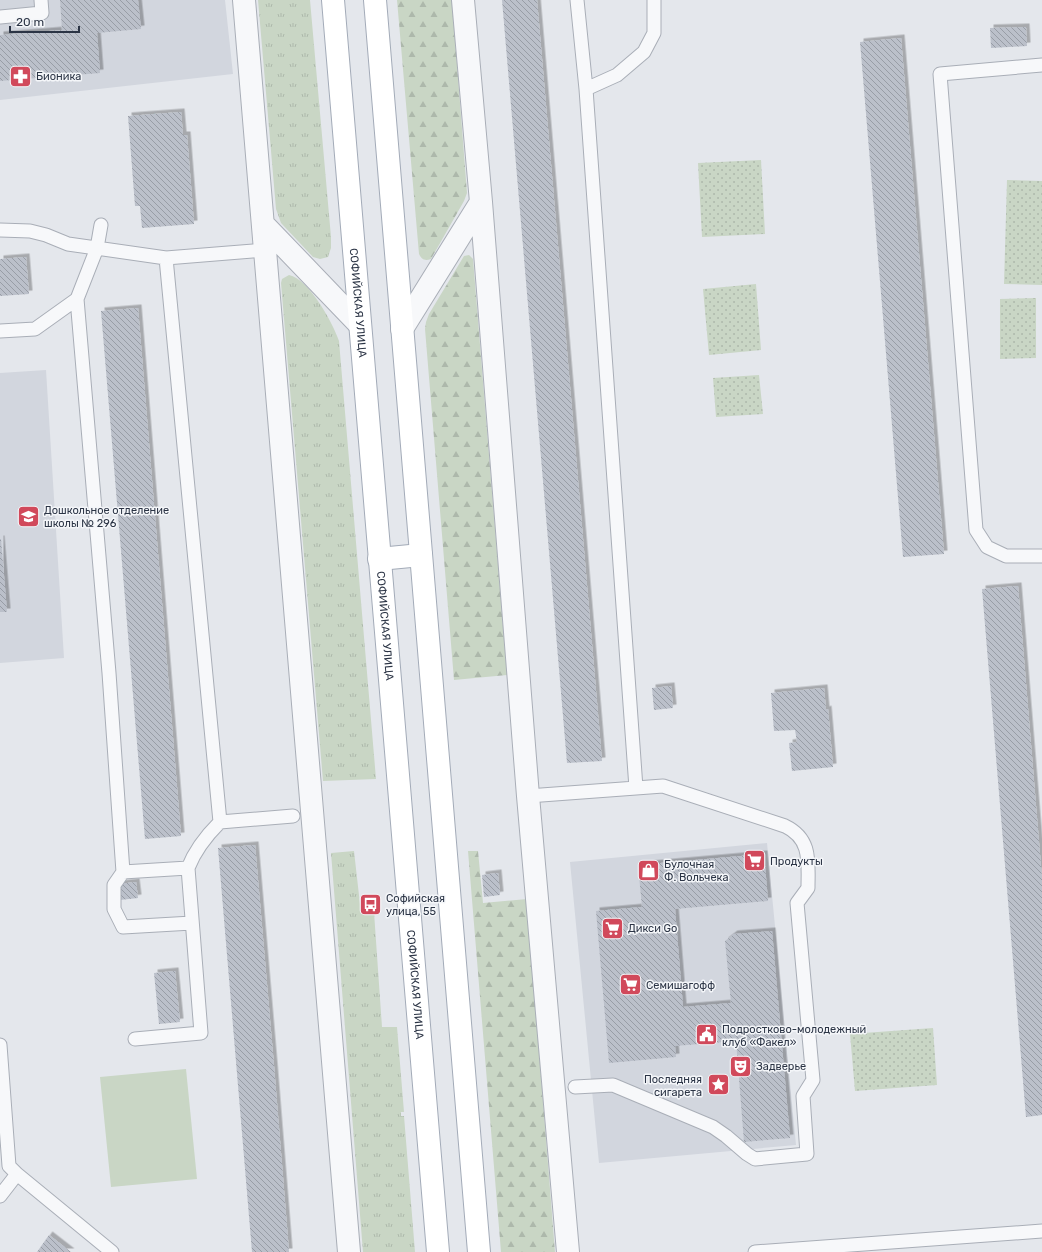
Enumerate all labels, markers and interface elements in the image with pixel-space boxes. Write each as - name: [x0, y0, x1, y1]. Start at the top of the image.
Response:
- scale bar: [10, 8, 79, 34]
- text: 20 m: [16, 15, 44, 29]
- pharmacy icon: Бионика: [8, 63, 34, 89]
- place label: Бионика: [36, 70, 81, 83]
- street label: СОФИЙСКАЯ УЛИЦА: [347, 248, 370, 359]
- school or university icon: Дошкольное отделение школы № 296: [15, 503, 41, 529]
- place label: Дошкольное отделение школы № 296: [44, 504, 169, 530]
- street label: СОФИЙСКАЯ УЛИЦА: [374, 571, 397, 682]
- supermarket icon: Продукты: [742, 848, 768, 874]
- place label: Продукты: [770, 855, 823, 868]
- shop icon: Булочная Ф. Вольчека: [635, 857, 661, 883]
- place label: Булочная Ф. Вольчека: [664, 858, 729, 884]
- bus stop icon: Софийская улица, 55: [357, 891, 383, 917]
- place label: Софийская улица, 55: [386, 892, 445, 918]
- supermarket icon: Дикси Go: [599, 915, 625, 941]
- place label: Дикси Go: [628, 922, 677, 935]
- street label: СОФИЙСКАЯ УЛИЦА: [405, 929, 427, 1040]
- supermarket icon: Семишагофф: [618, 972, 644, 998]
- place label: Семишагофф: [646, 979, 715, 992]
- public building icon: Подростково-молодежный клуб «Факел»: [694, 1022, 720, 1048]
- place label: Подростково-молодежный клуб «Факел»: [722, 1023, 866, 1049]
- theatre icon: Задверье: [728, 1053, 754, 1079]
- place label: Задверье: [756, 1060, 806, 1073]
- place icon: Последняя сигарета: [705, 1072, 731, 1098]
- place label: Последняя сигарета: [644, 1073, 702, 1099]

